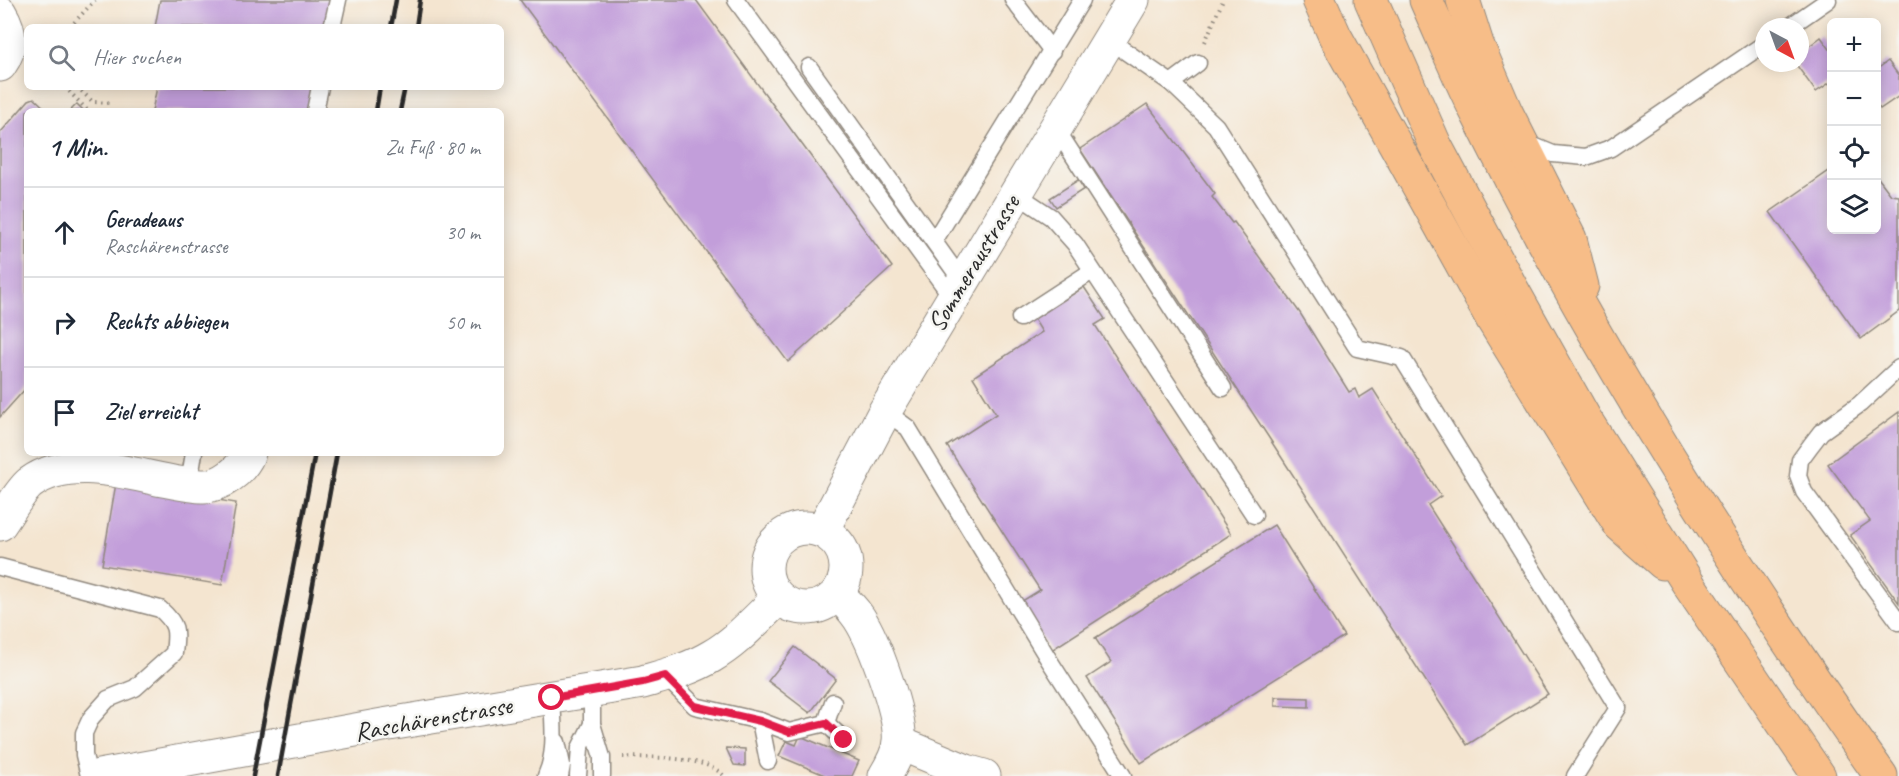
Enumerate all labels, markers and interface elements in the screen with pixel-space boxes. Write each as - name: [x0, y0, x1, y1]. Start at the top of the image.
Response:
- north arrow: [1755, 18, 1809, 72]
- map controls: [1827, 18, 1881, 234]
- button: +: [1827, 18, 1881, 72]
- search box: [24, 24, 504, 90]
- icon: search: [45, 41, 78, 74]
- text: Hier suchen: [93, 43, 181, 71]
- button: −: [1827, 72, 1881, 126]
- button: locate: [1827, 126, 1881, 180]
- text: 1 Min.: [48, 131, 107, 164]
- text: Zu Fuß · 80 m: [386, 135, 480, 160]
- button: layers: [1827, 180, 1881, 234]
- street label: Sommeraustrasse: [920, 188, 1028, 338]
- text: Geradeaus: [105, 206, 182, 234]
- icon: ahead: [48, 216, 81, 249]
- text: 30 m: [446, 220, 480, 245]
- text: Raschärenstrasse: [105, 234, 227, 259]
- icon: right: [48, 306, 81, 339]
- text: Rechts abbiegen: [105, 308, 228, 336]
- text: 50 m: [446, 310, 480, 335]
- icon: arrive: [48, 396, 81, 429]
- text: Ziel erreicht: [105, 398, 198, 426]
- route start: [538, 684, 564, 710]
- street label: Raschärenstrasse: [352, 688, 516, 749]
- route end: [830, 726, 856, 752]

